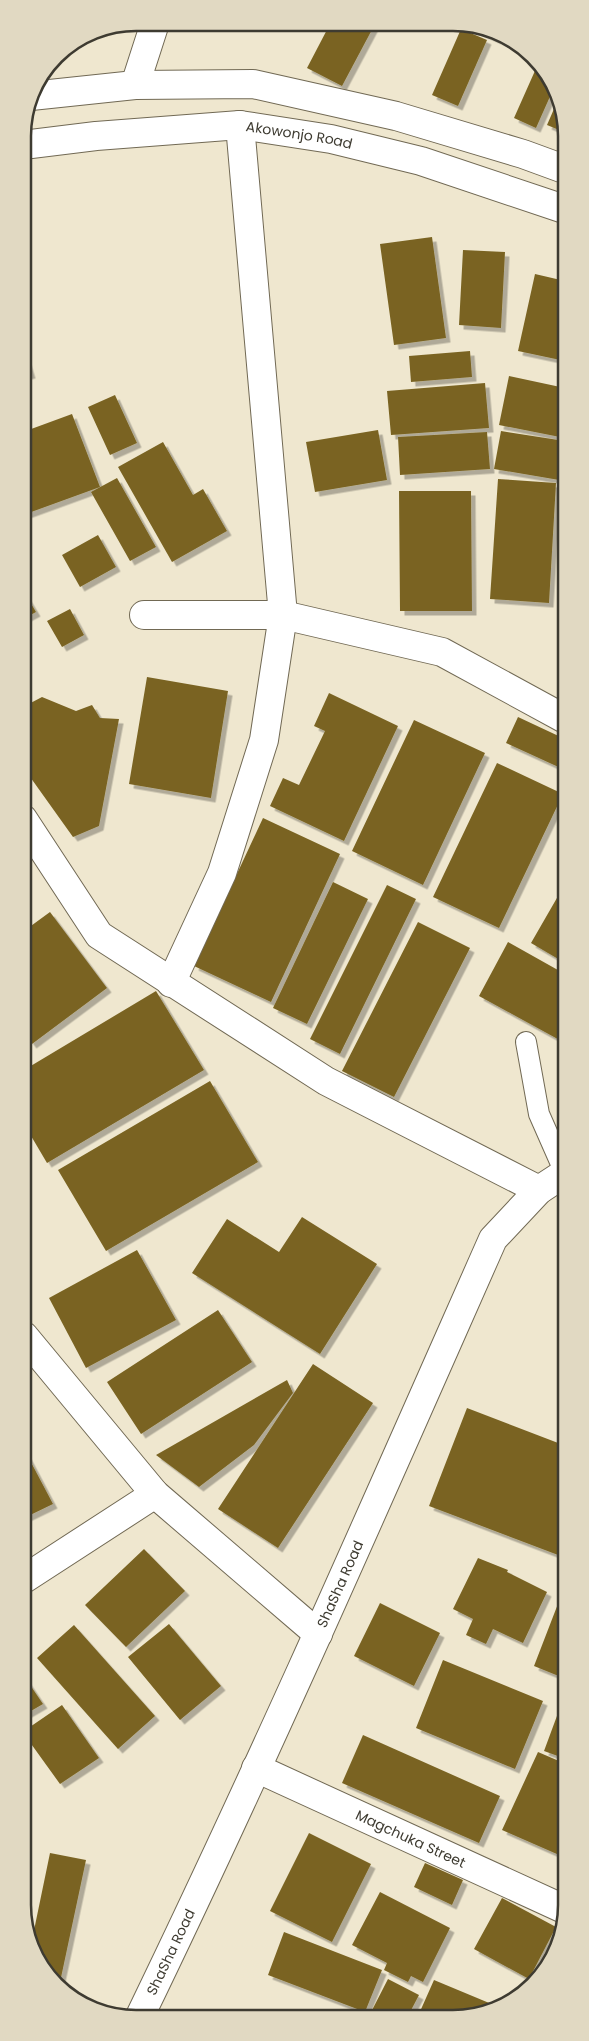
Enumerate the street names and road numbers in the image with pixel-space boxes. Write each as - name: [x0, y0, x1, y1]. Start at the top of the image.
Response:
- street label: Akowonjo Road: [245, 116, 355, 154]
- street label: ShaSha Road: [312, 1537, 368, 1631]
- street label: Magchuka Street: [352, 1805, 469, 1873]
- street label: ShaSha Road: [142, 1906, 200, 1998]

